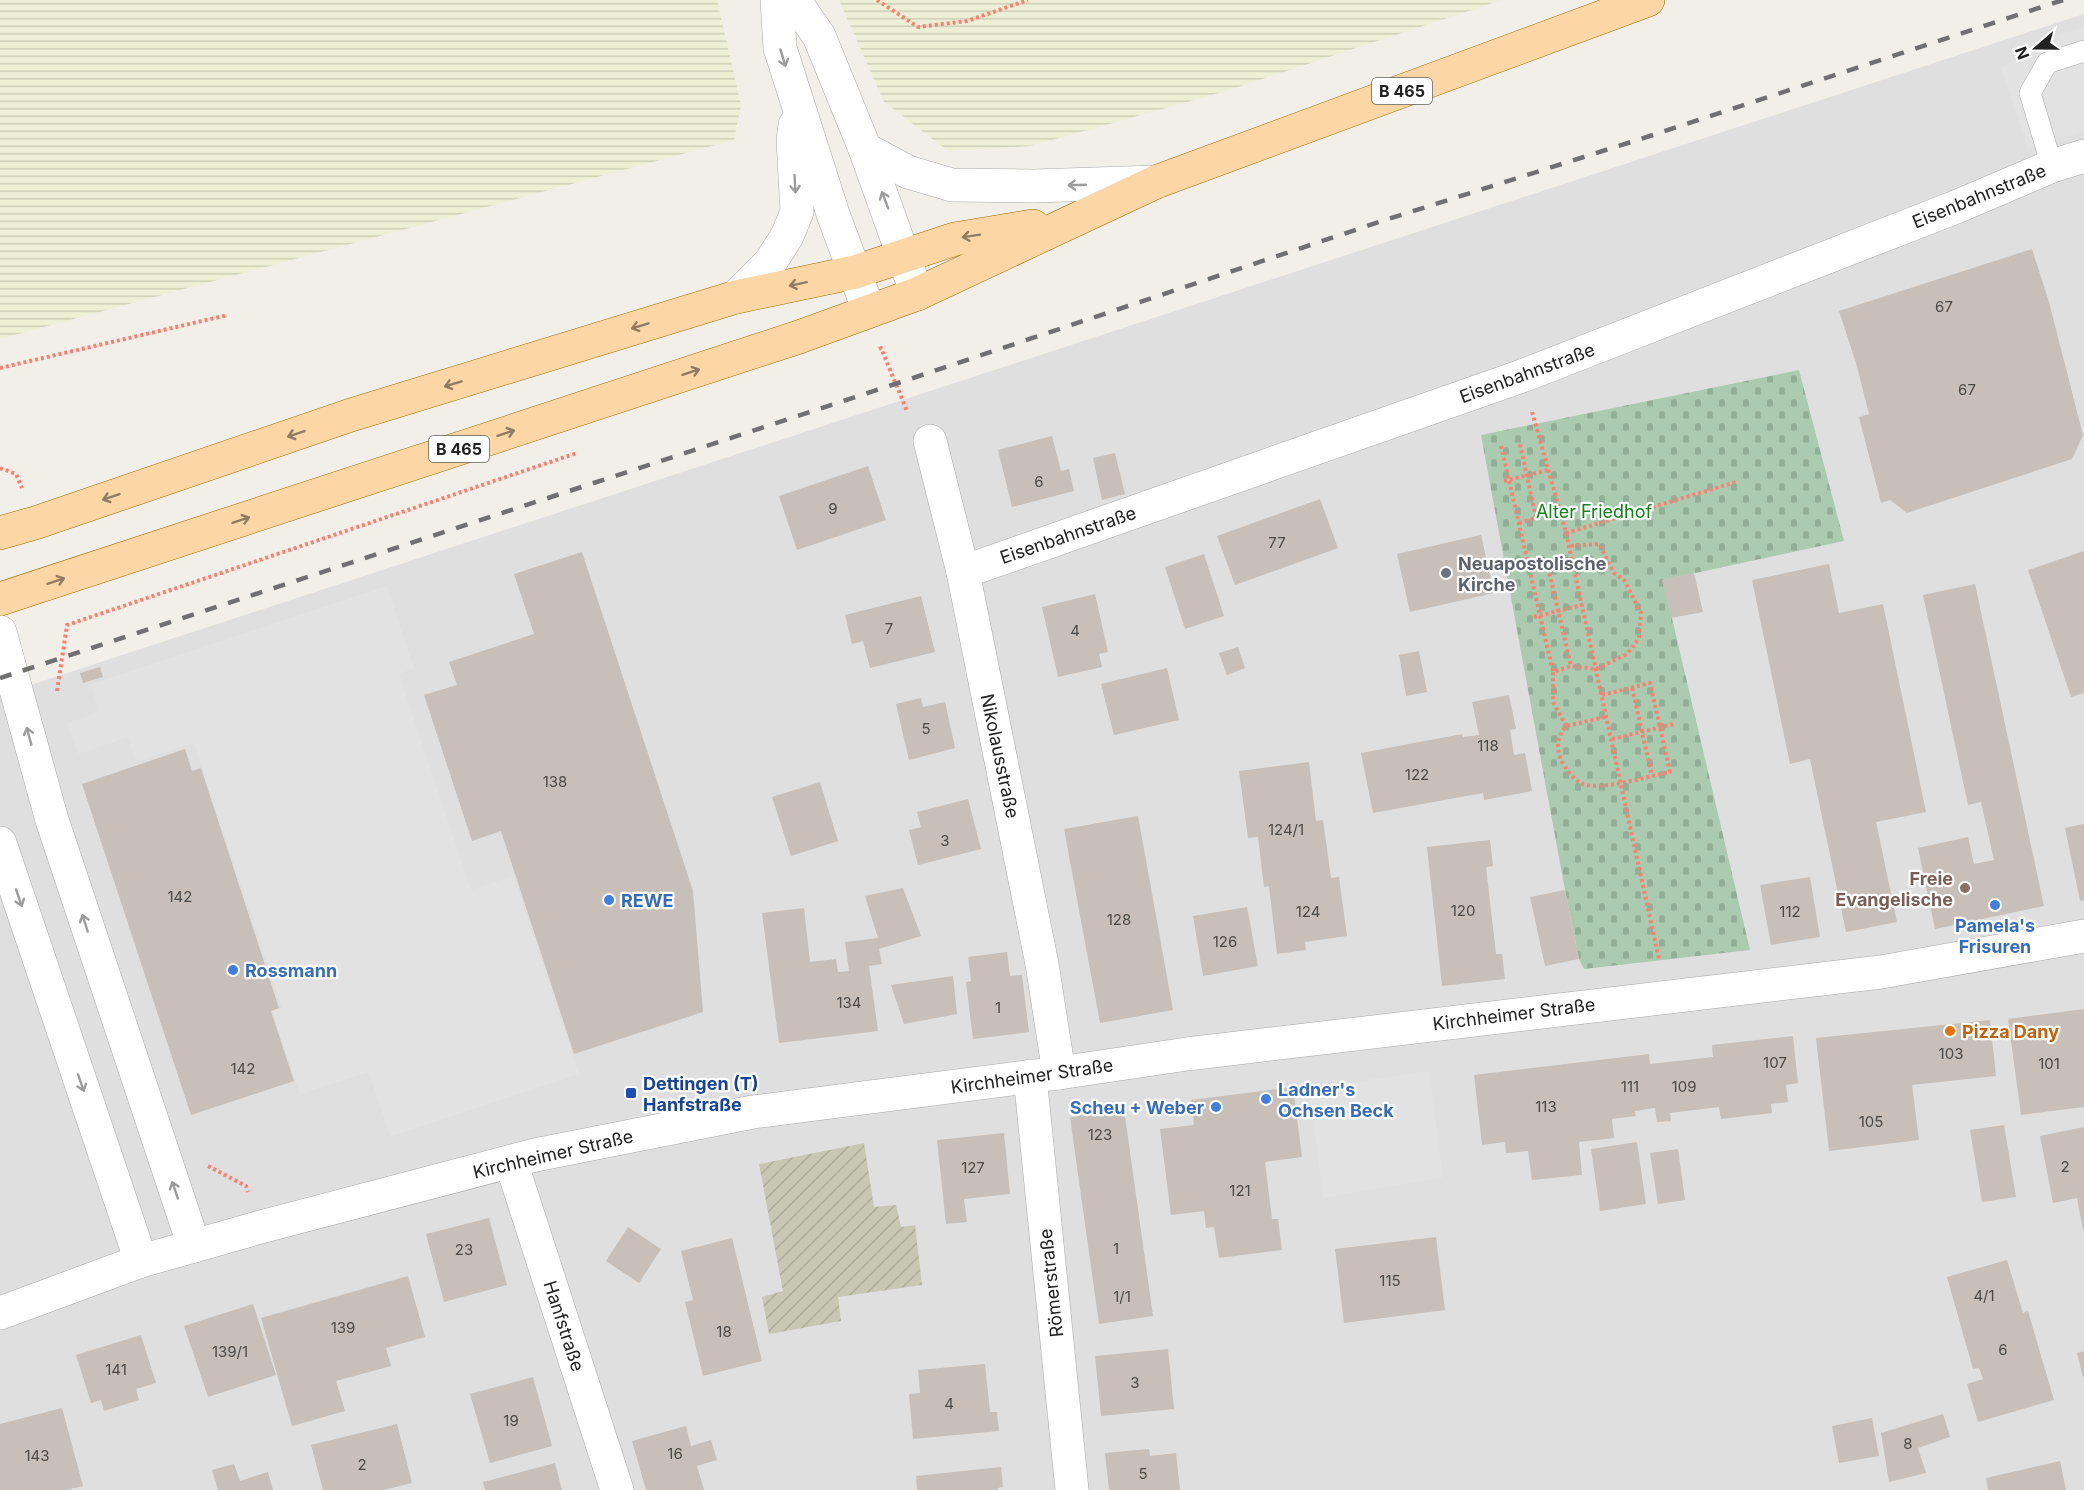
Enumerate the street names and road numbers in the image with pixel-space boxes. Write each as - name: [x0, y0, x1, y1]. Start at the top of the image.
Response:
- road number: B 465: [1372, 78, 1432, 104]
- street label: Eisenbahnstraße: [1909, 160, 2049, 232]
- street label: Eisenbahnstraße: [1457, 339, 1597, 407]
- road number: B 465: [429, 436, 489, 462]
- street label: Eisenbahnstraße: [997, 502, 1139, 568]
- street label: Nikolausstraße: [977, 692, 1023, 820]
- street label: Kirchheimer Straße: [1432, 994, 1596, 1034]
- street label: Kirchheimer Straße: [950, 1054, 1114, 1098]
- street label: Kirchheimer Straße: [471, 1125, 635, 1183]
- street label: Römerstraße: [1035, 1228, 1067, 1338]
- street label: Hanfstraße: [539, 1278, 589, 1374]

